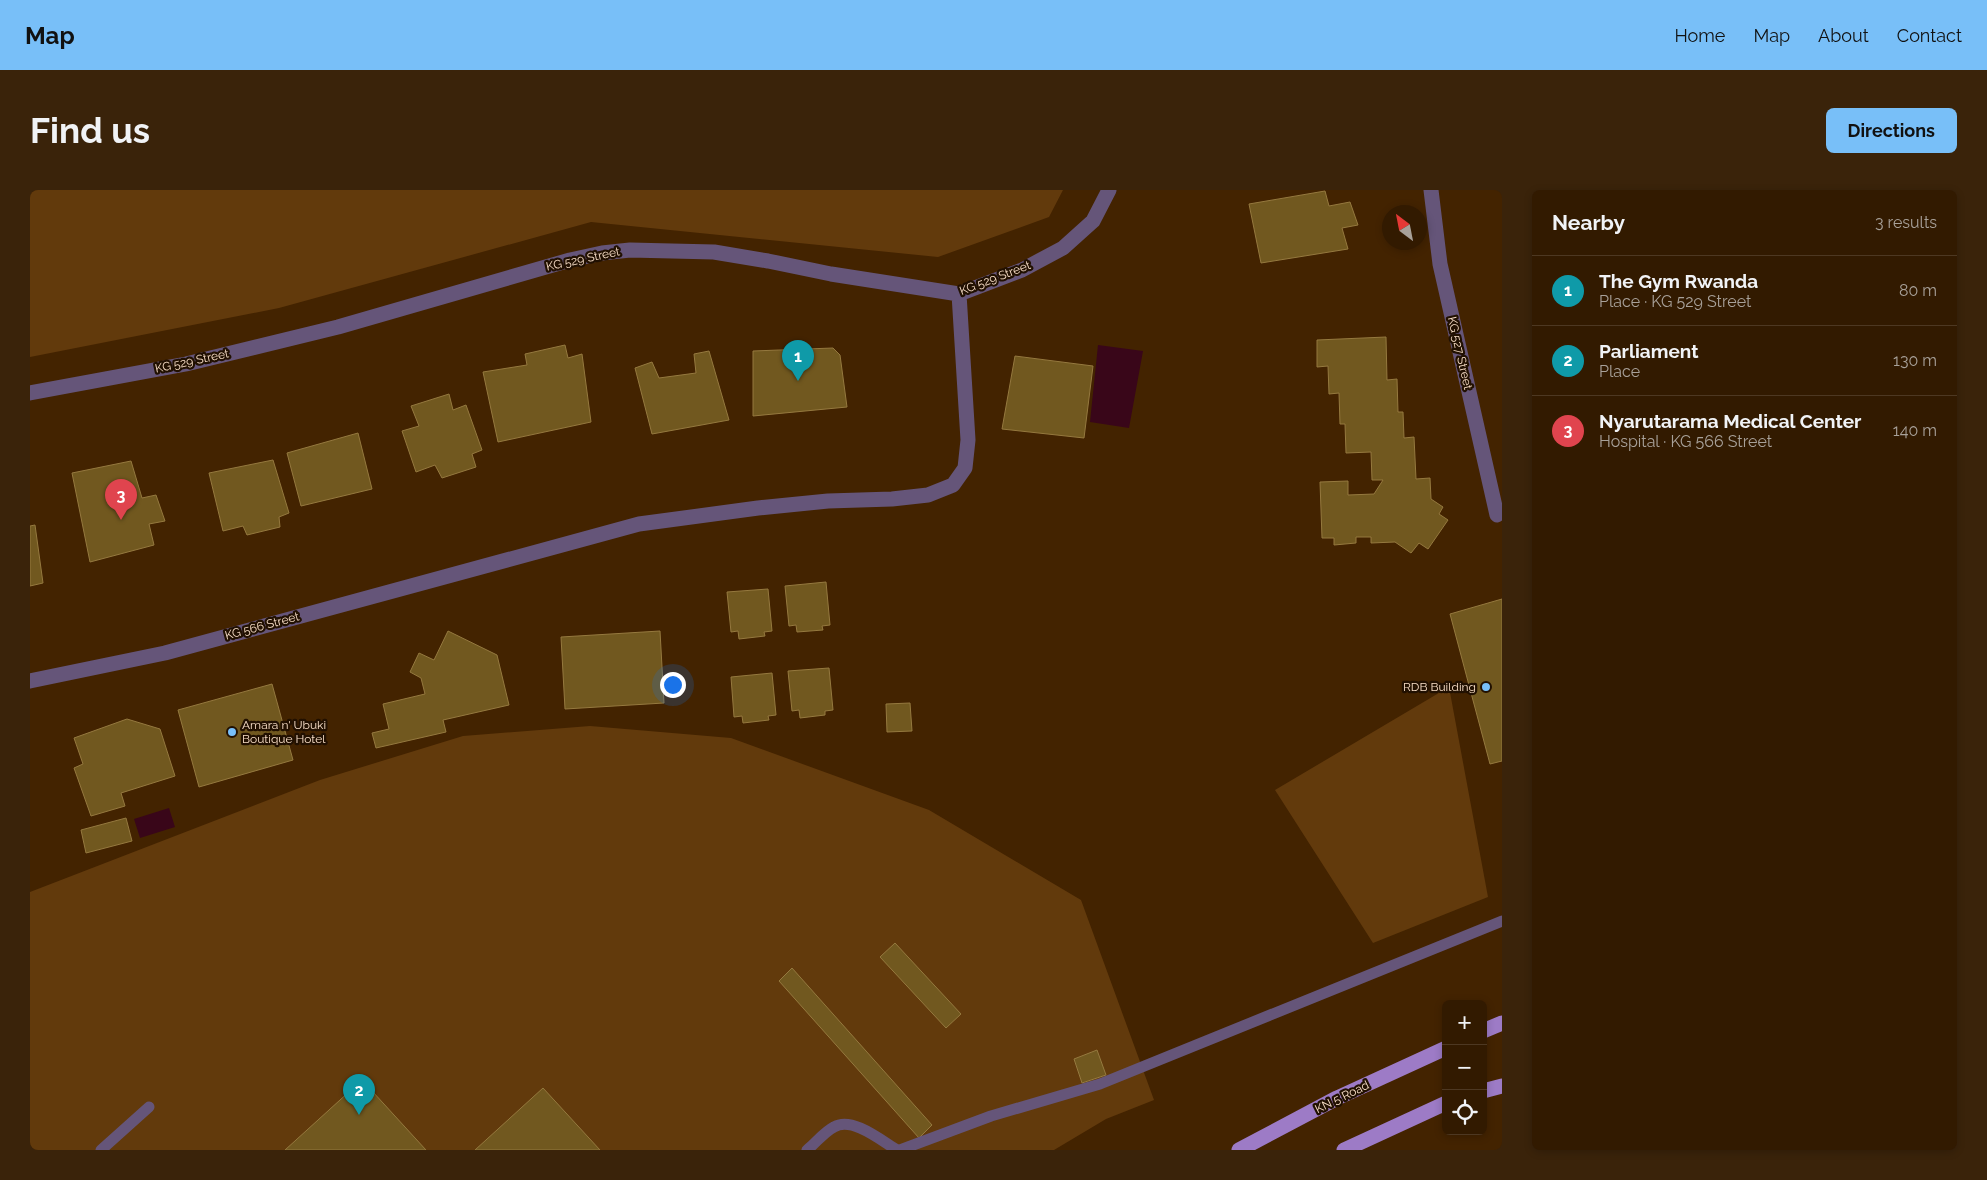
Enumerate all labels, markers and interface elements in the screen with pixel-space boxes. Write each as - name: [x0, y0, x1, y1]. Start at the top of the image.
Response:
- text: Map: [25, 21, 75, 50]
- text: Home: [1674, 25, 1725, 46]
- text: Map: [1753, 25, 1790, 46]
- text: About: [1818, 25, 1869, 46]
- text: Contact: [1897, 25, 1962, 46]
- button: Directions: [1826, 108, 1957, 153]
- text: Find us: [30, 110, 150, 151]
- north arrow: [1382, 205, 1427, 250]
- text: Nearby: [1552, 210, 1625, 235]
- text: 3 results: [1875, 213, 1937, 232]
- street label: KG 529 Street: [545, 244, 621, 274]
- street label: KG 529 Street: [957, 258, 1033, 298]
- text: The Gym Rwanda: [1599, 270, 1758, 292]
- text: 1: [1564, 281, 1572, 300]
- text: 80 m: [1899, 281, 1937, 300]
- text: Place · KG 529 Street: [1599, 292, 1751, 311]
- street label: KG 527 Street: [1445, 315, 1475, 391]
- pin: 1: [782, 340, 814, 381]
- text: Parliament: [1599, 340, 1699, 362]
- street label: KG 529 Street: [154, 346, 230, 376]
- text: 2: [1563, 351, 1573, 370]
- text: 130 m: [1893, 351, 1937, 370]
- text: Place: [1599, 362, 1640, 381]
- text: Nyarutarama Medical Center: [1599, 410, 1861, 432]
- text: 3: [1564, 421, 1572, 440]
- text: 140 m: [1893, 421, 1937, 440]
- text: Hospital · KG 566 Street: [1599, 432, 1772, 451]
- pin: 3: [105, 479, 137, 520]
- street label: KG 566 Street: [223, 609, 301, 643]
- your location: [660, 672, 686, 698]
- place label: RDB Building: [1403, 680, 1476, 694]
- marker: RDB Building: [1480, 681, 1492, 693]
- place label: Amara n' Ubuki Boutique Hotel: [242, 718, 326, 746]
- marker: Amara n' Ubuki Boutique Hotel: [226, 726, 238, 738]
- map controls: [1442, 1000, 1487, 1135]
- button: +: [1442, 1000, 1487, 1045]
- button: −: [1442, 1045, 1487, 1090]
- pin: 2: [343, 1074, 375, 1115]
- street label: KN 5 Road: [1313, 1078, 1371, 1116]
- button: locate: [1442, 1090, 1487, 1135]

